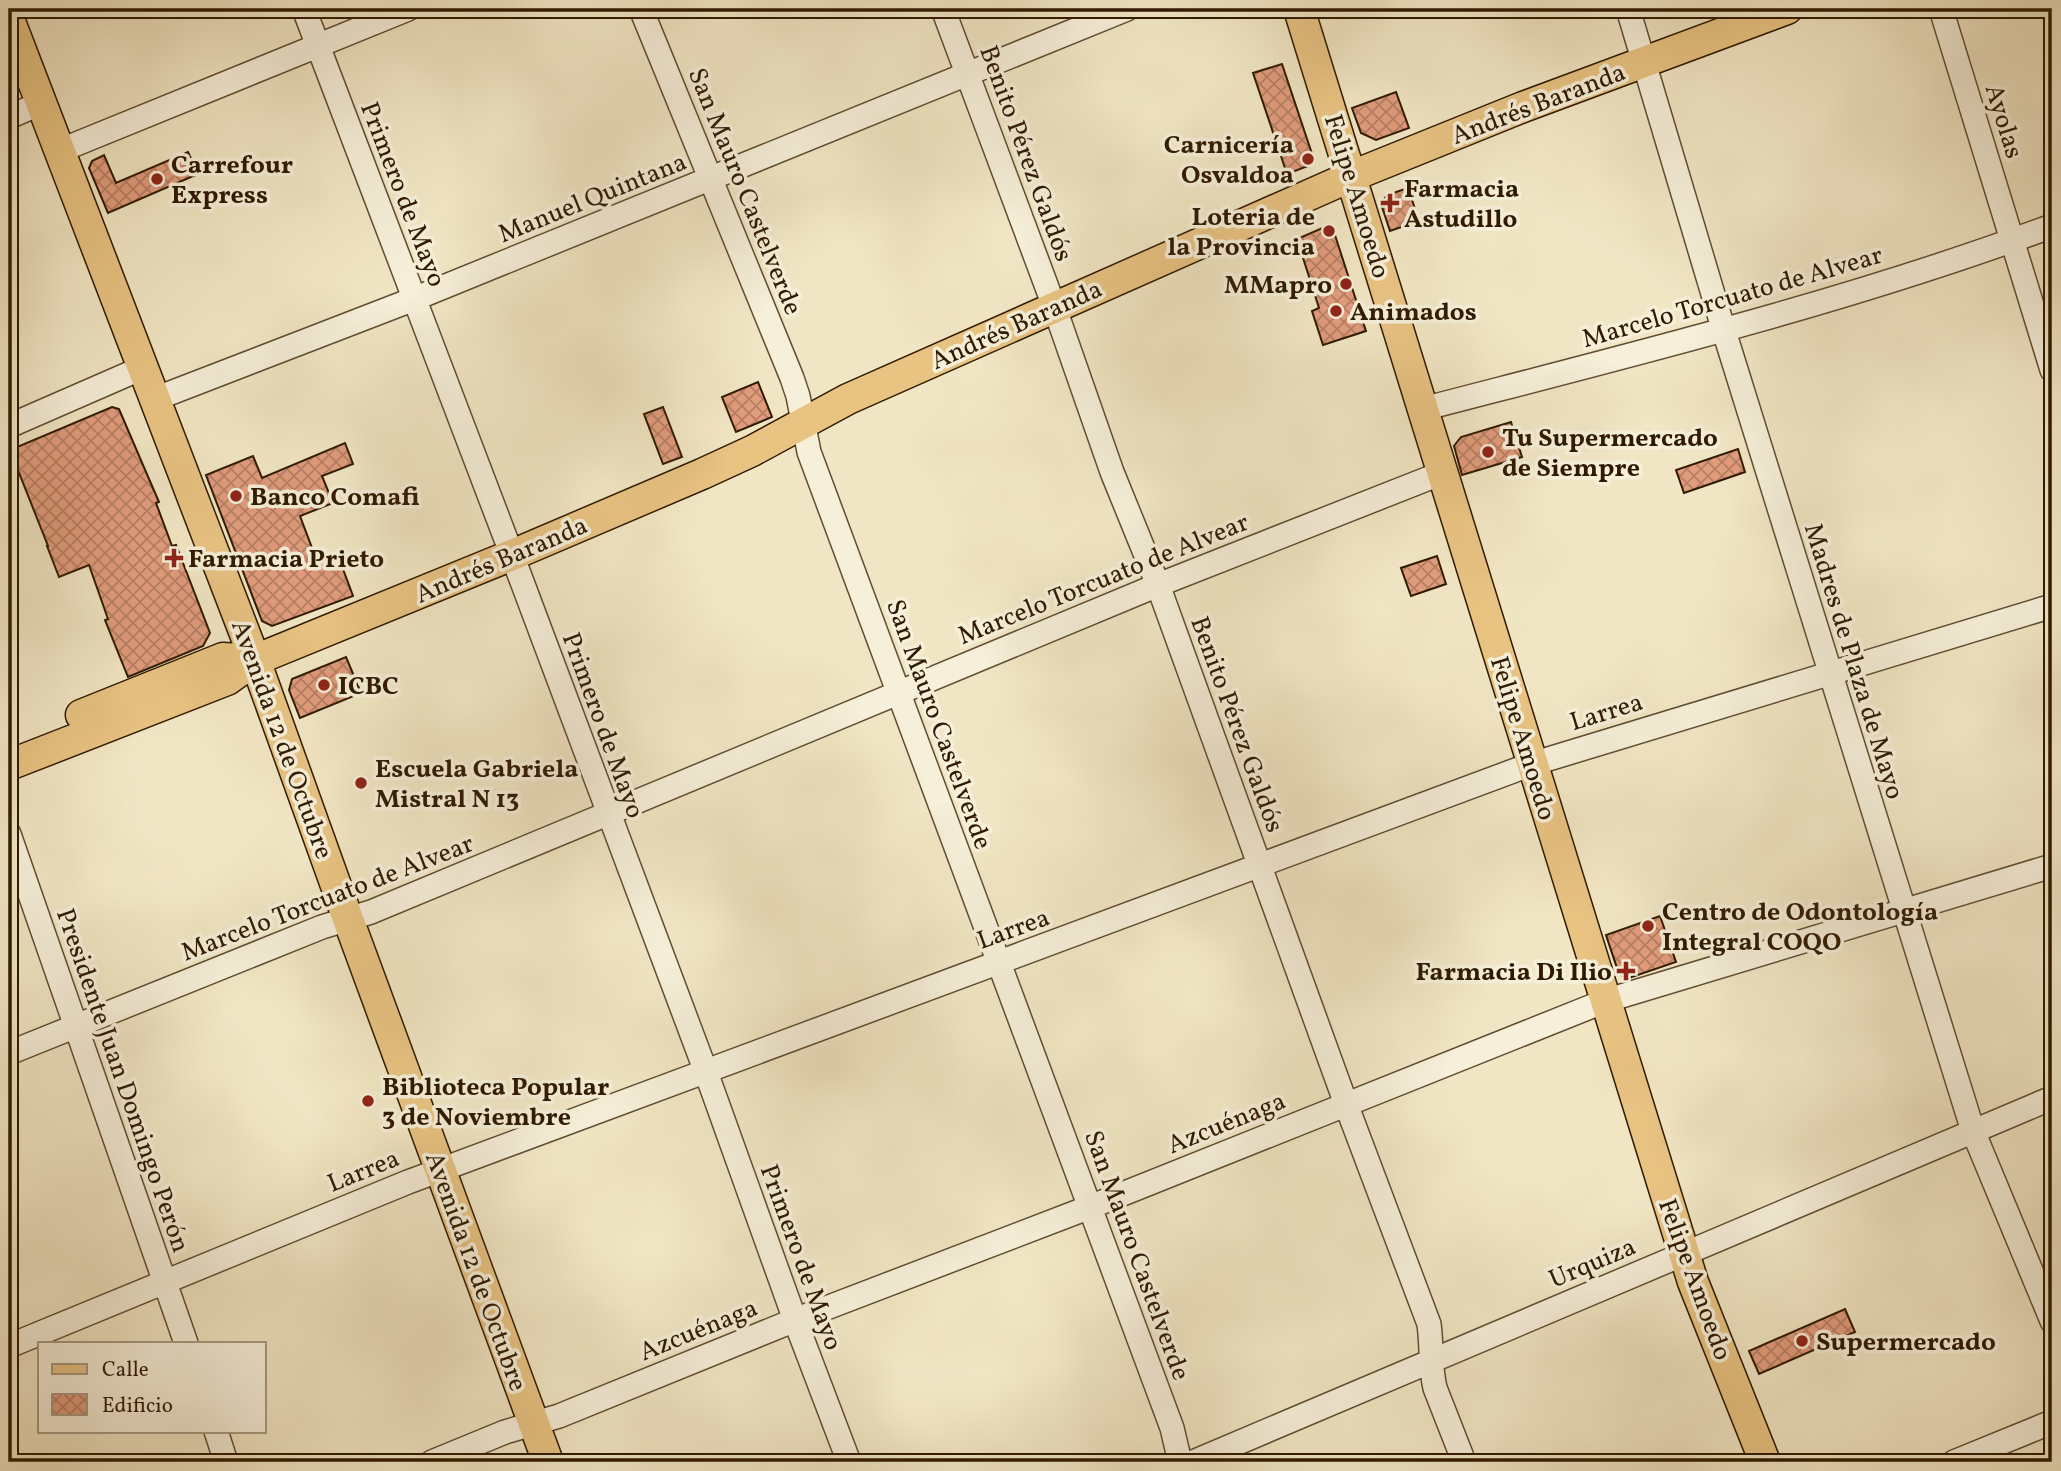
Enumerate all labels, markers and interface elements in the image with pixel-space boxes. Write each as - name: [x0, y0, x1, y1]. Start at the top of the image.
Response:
- street label: Benito Pérez Galdós: [969, 41, 1081, 267]
- street label: Andrés Baranda: [1446, 55, 1631, 155]
- street label: San Mauro Castelverde: [678, 63, 810, 321]
- street label: Ayolas: [1975, 80, 2031, 163]
- street label: Primero de Mayo: [350, 97, 454, 292]
- street label: Felipe Amoedo: [1314, 110, 1398, 283]
- place label: Carnicería Osvaldoa: [1164, 128, 1294, 194]
- street label: Manuel Quintana: [493, 145, 692, 253]
- place label: Carrefour Express: [171, 148, 293, 214]
- marker: Carnicería Osvaldoa: [1300, 151, 1316, 167]
- marker: Carrefour Express: [149, 171, 165, 187]
- place label: Farmacia Astudillo: [1404, 172, 1519, 238]
- marker: Farmacia Astudillo: [1382, 195, 1398, 211]
- place label: Loteria de la Provincia: [1167, 200, 1315, 266]
- marker: Loteria de la Provincia: [1321, 223, 1337, 239]
- street label: Marcelo Torcuato de Alvear: [1578, 238, 1887, 358]
- place label: MMapro: [1224, 268, 1332, 304]
- street label: Andrés Baranda: [925, 272, 1108, 380]
- marker: MMapro: [1338, 276, 1354, 292]
- place label: Animados: [1350, 295, 1477, 331]
- marker: Animados: [1328, 303, 1344, 319]
- place label: Tu Supermercado de Siempre: [1502, 421, 1718, 487]
- marker: Tu Supermercado de Siempre: [1480, 444, 1496, 460]
- place label: Banco Comafi: [250, 480, 420, 516]
- marker: Banco Comafi: [228, 488, 244, 504]
- street label: Marcelo Torcuato de Alvear: [953, 505, 1255, 655]
- street label: Andrés Baranda: [410, 508, 594, 613]
- street label: Madres de Plaza de Mayo: [1794, 519, 1912, 804]
- place label: Farmacia Prieto: [188, 542, 384, 578]
- marker: Farmacia Prieto: [166, 550, 182, 566]
- street label: San Mauro Castelverde: [876, 595, 1000, 855]
- street label: Benito Pérez Galdós: [1180, 612, 1292, 838]
- street label: Avenida 12 de Octubre: [221, 615, 341, 864]
- street label: Primero de Mayo: [552, 628, 652, 824]
- street label: Felipe Amoedo: [1480, 652, 1564, 825]
- place label: ICBC: [338, 669, 399, 705]
- marker: ICBC: [316, 677, 332, 693]
- street label: Larrea: [1566, 685, 1648, 741]
- place label: Escuela Gabriela Mistral N 13: [375, 752, 578, 818]
- marker: Escuela Gabriela Mistral N 13: [353, 775, 369, 791]
- street label: Marcelo Torcuato de Alvear: [176, 826, 479, 971]
- place label: Centro de Odontología Integral COQO: [1662, 895, 1938, 961]
- street label: Larrea: [972, 900, 1055, 960]
- street label: Presidente Juan Domingo Perón: [46, 904, 198, 1258]
- marker: Centro de Odontología Integral COQO: [1640, 918, 1656, 934]
- place label: Farmacia Di Ilio: [1416, 955, 1612, 991]
- marker: Farmacia Di Ilio: [1618, 963, 1634, 979]
- place label: Biblioteca Popular 3 de Noviembre: [382, 1070, 609, 1136]
- street label: Azcuénaga: [1162, 1084, 1291, 1164]
- marker: Biblioteca Popular 3 de Noviembre: [360, 1093, 376, 1109]
- street label: San Mauro Castelverde: [1074, 1126, 1198, 1386]
- street label: Larrea: [322, 1141, 405, 1203]
- street label: Avenida 12 de Octubre: [415, 1147, 535, 1396]
- street label: Primero de Mayo: [750, 1160, 850, 1356]
- street label: Felipe Amoedo: [1648, 1194, 1740, 1366]
- street label: Urquiza: [1544, 1229, 1642, 1298]
- street label: Azcuénaga: [634, 1291, 763, 1371]
- place label: Supermercado: [1816, 1325, 1996, 1361]
- marker: Supermercado: [1794, 1333, 1810, 1349]
- legend: [38, 1342, 266, 1432]
- text: Calle: [102, 1356, 149, 1385]
- text: Edificio: [102, 1392, 173, 1421]

